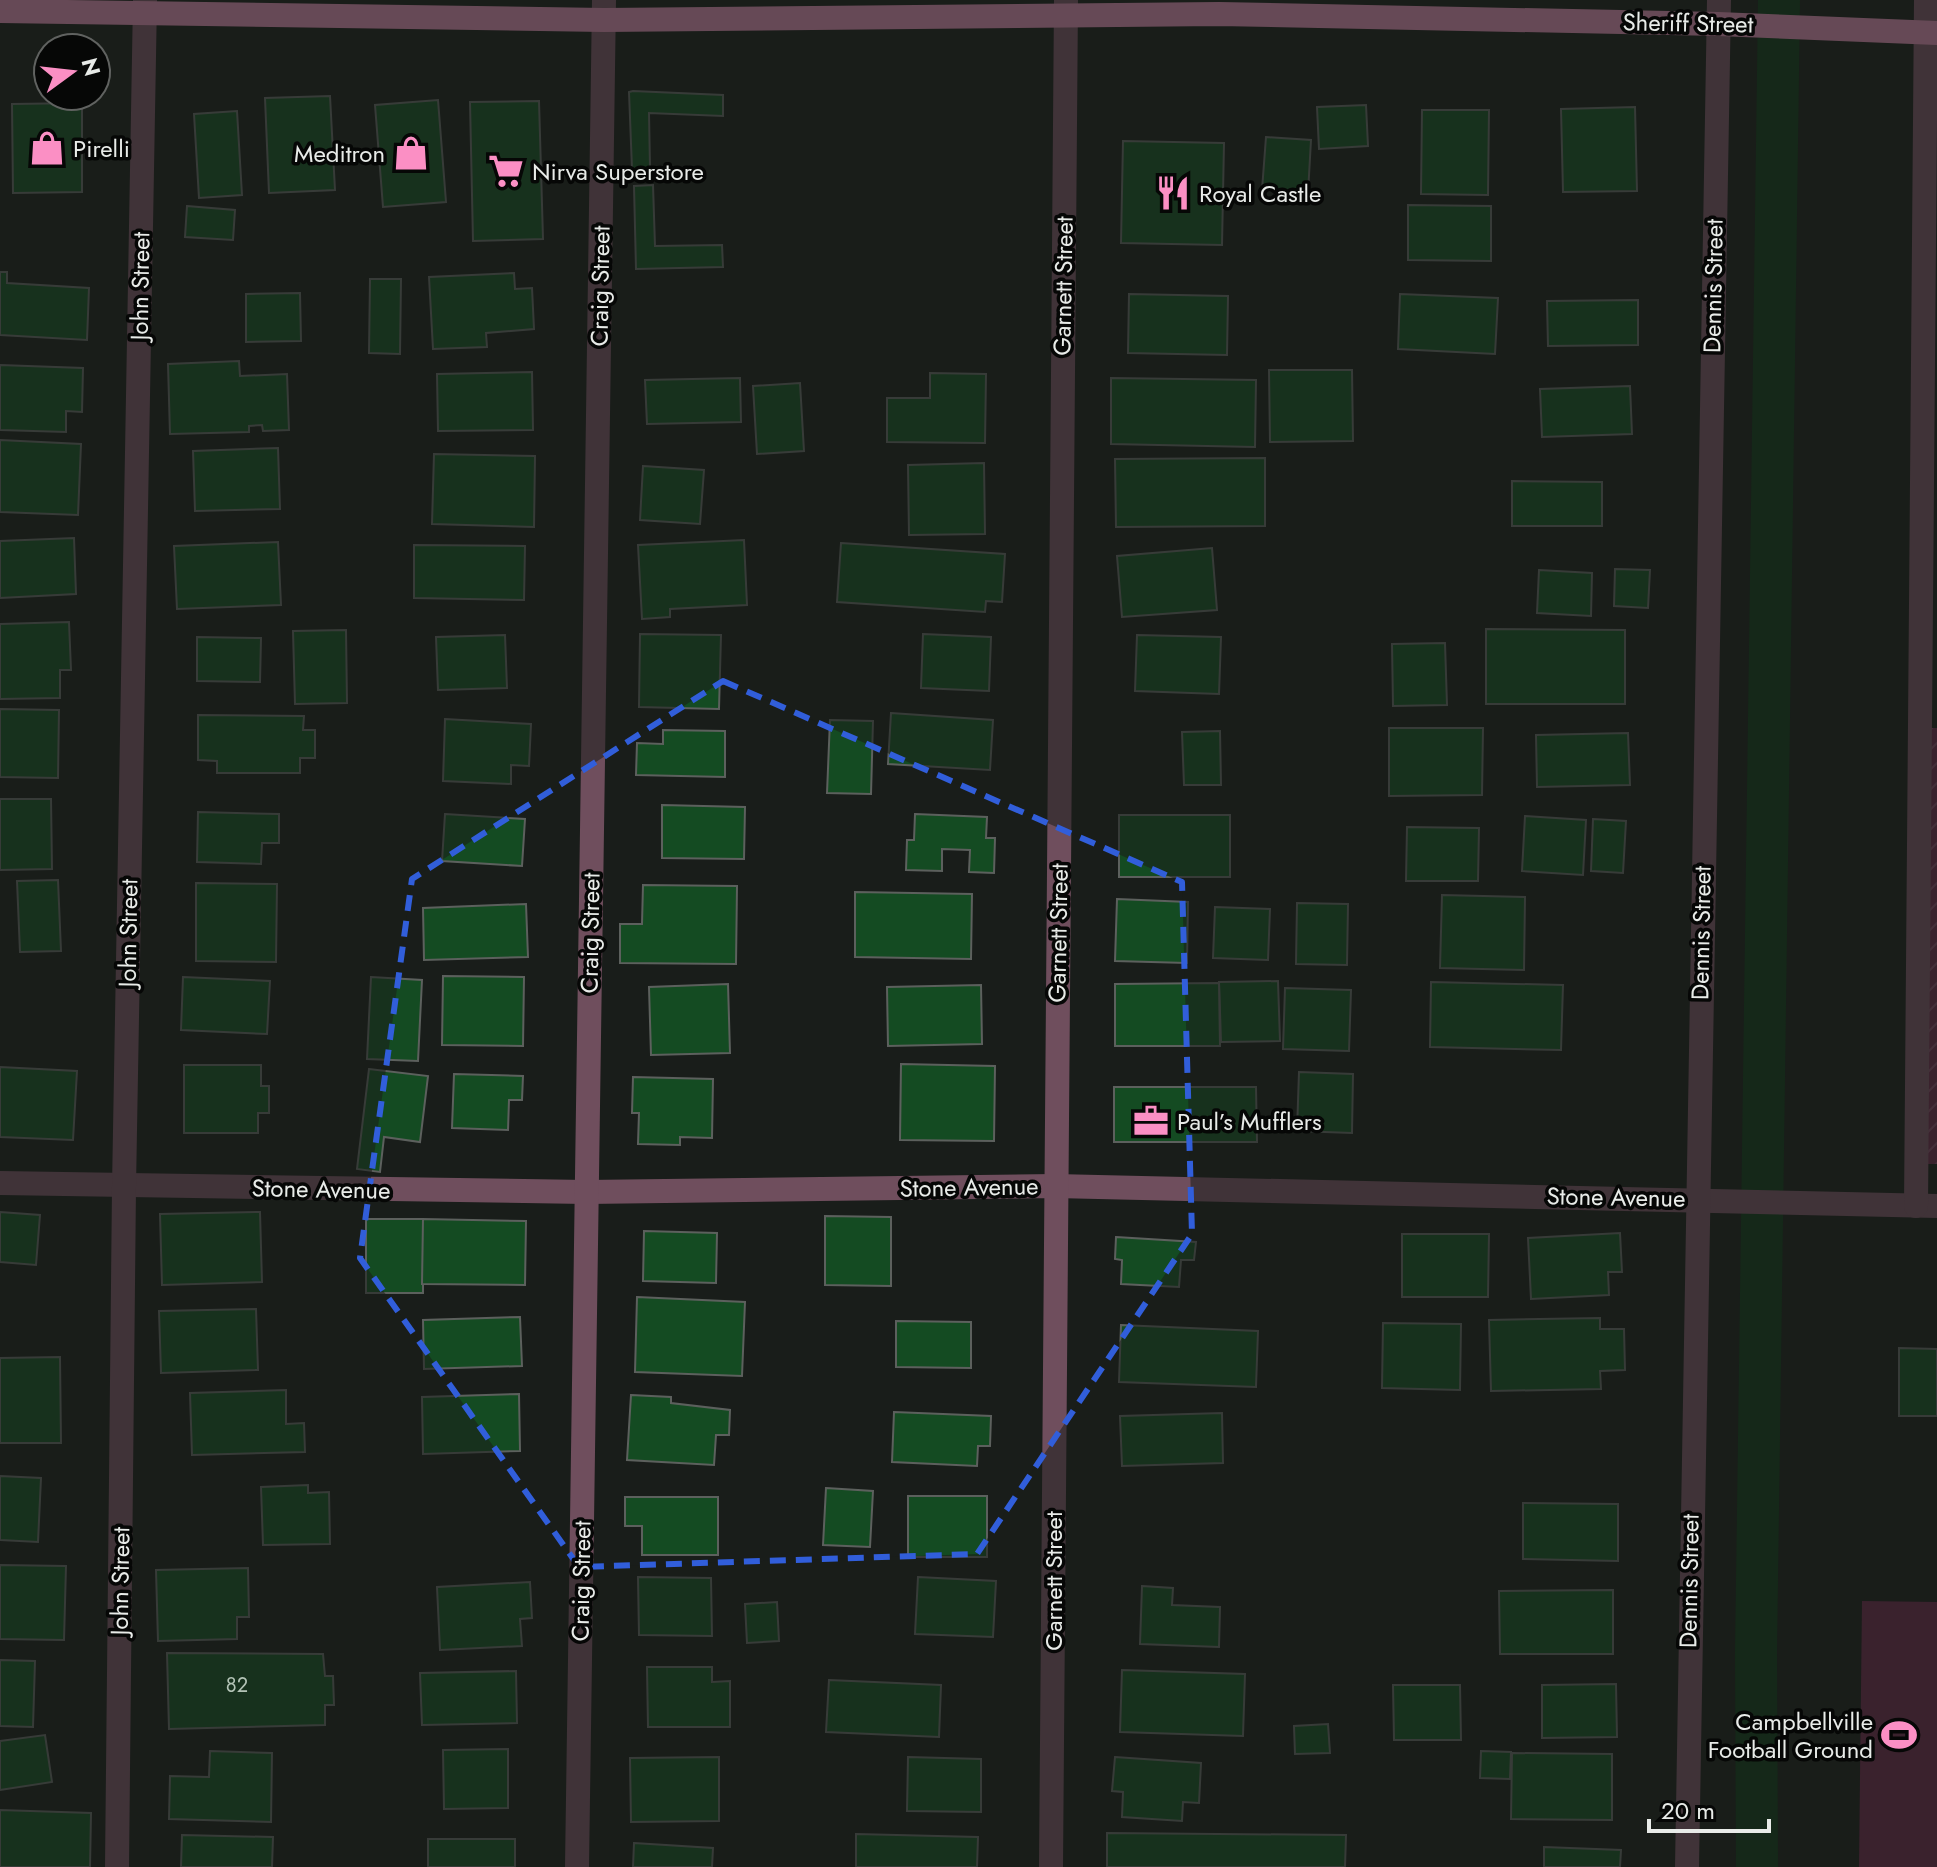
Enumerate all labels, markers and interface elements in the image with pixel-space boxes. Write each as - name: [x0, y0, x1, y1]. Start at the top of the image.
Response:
- street label: Sheriff Street: [1622, 4, 1754, 42]
- north arrow: [32, 32, 112, 112]
- text: N: [74, 54, 109, 79]
- shop icon: Pirelli: [28, 129, 66, 167]
- place label: Pirelli: [73, 131, 130, 166]
- shop icon: Meditron: [392, 134, 430, 172]
- place label: Meditron: [294, 136, 385, 171]
- supermarket icon: Nirva Superstore: [487, 152, 525, 190]
- place label: Nirva Superstore: [532, 154, 704, 189]
- restaurant icon: Royal Castle: [1154, 174, 1192, 212]
- place label: Royal Castle: [1199, 176, 1321, 211]
- street label: Garnett Street: [1044, 216, 1082, 356]
- street label: Dennis Street: [1694, 218, 1732, 353]
- street label: Craig Street: [581, 225, 619, 347]
- street label: John Street: [122, 231, 158, 344]
- street label: Garnett Street: [1039, 863, 1077, 1003]
- street label: Dennis Street: [1682, 865, 1720, 1000]
- street label: Craig Street: [571, 872, 609, 994]
- street label: John Street: [110, 878, 146, 991]
- office icon: Paul’s Mufflers: [1132, 1102, 1170, 1140]
- place label: Paul’s Mufflers: [1177, 1104, 1322, 1139]
- street label: Stone Avenue: [899, 1168, 1039, 1206]
- street label: Stone Avenue: [251, 1170, 391, 1208]
- street label: Stone Avenue: [1546, 1178, 1686, 1216]
- street label: Garnett Street: [1036, 1511, 1071, 1651]
- street label: Dennis Street: [1670, 1513, 1708, 1648]
- street label: Craig Street: [562, 1520, 600, 1642]
- street label: John Street: [102, 1526, 138, 1639]
- house number: 82: [226, 1671, 248, 1700]
- place label: Campbellville Football Ground: [1708, 1704, 1873, 1767]
- sports icon: Campbellville Football Ground: [1880, 1716, 1918, 1754]
- scale bar: [1649, 1783, 1769, 1833]
- text: 20 m: [1661, 1793, 1715, 1828]

